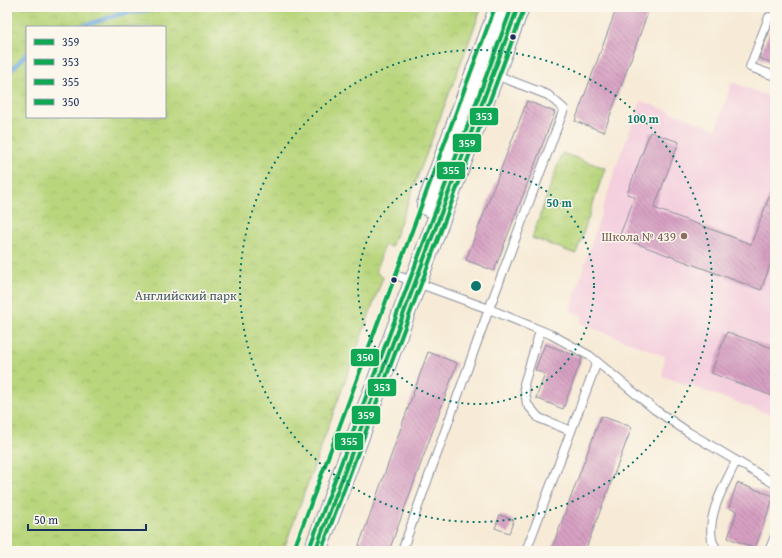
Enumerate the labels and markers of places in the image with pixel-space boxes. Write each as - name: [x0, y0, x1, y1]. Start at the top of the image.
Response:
- unlabelled marker: [508, 32, 518, 42]
- place label: Школа № 439: [602, 227, 676, 246]
- marker: Школа № 439: [679, 231, 689, 241]
- unlabelled marker: [389, 275, 399, 285]
- centre of rings: [469, 279, 483, 293]

